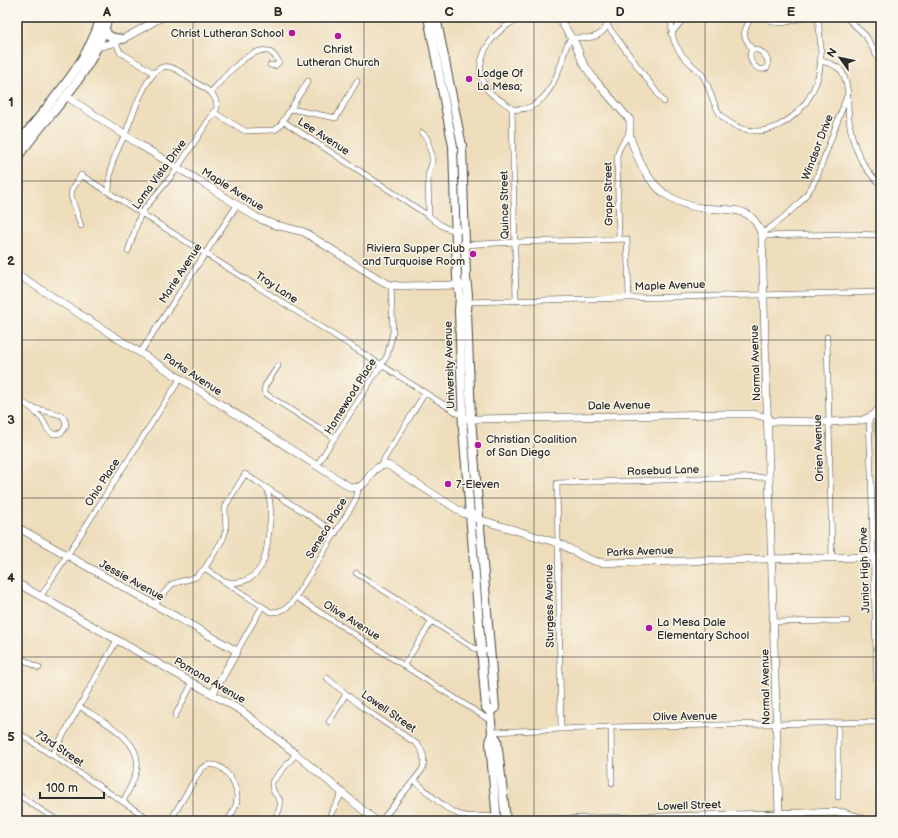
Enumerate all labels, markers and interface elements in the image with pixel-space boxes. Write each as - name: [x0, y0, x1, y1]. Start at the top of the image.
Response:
- text: A: [102, 4, 111, 20]
- text: B: [273, 4, 283, 20]
- text: C: [444, 4, 454, 20]
- text: D: [615, 4, 625, 20]
- text: E: [787, 4, 796, 20]
- place label: Christ Lutheran School: [171, 27, 284, 40]
- marker: Christ Lutheran School: [287, 28, 297, 38]
- marker: Christ Lutheran Church: [333, 31, 343, 41]
- north arrow: [820, 38, 860, 78]
- place label: Christ Lutheran Church: [296, 43, 380, 69]
- text: N: [824, 46, 840, 60]
- place label: Lodge Of La Mesa;: [477, 67, 524, 93]
- marker: Lodge Of La Mesa;: [464, 74, 474, 84]
- text: 1: [8, 94, 14, 110]
- street label: Windsor Drive: [799, 112, 836, 182]
- street label: Lee Avenue: [295, 115, 352, 158]
- street label: Loma Vista Drive: [130, 136, 189, 212]
- street label: Grape Street: [601, 161, 616, 226]
- street label: Maple Avenue: [199, 165, 267, 214]
- street label: Quince Street: [497, 170, 512, 239]
- street label: Marie Avenue: [156, 241, 205, 306]
- place label: Riviera Supper Club and Turquoise Room: [362, 242, 465, 268]
- marker: Riviera Supper Club and Turquoise Room: [468, 249, 478, 259]
- text: 2: [7, 253, 15, 269]
- street label: Troy Lane: [253, 269, 301, 306]
- street label: Maple Avenue: [634, 278, 706, 293]
- street label: University Avenue: [441, 320, 458, 409]
- street label: Normal Avenue: [748, 324, 763, 401]
- street label: Parks Avenue: [161, 351, 225, 398]
- street label: Homewood Place: [322, 356, 379, 437]
- street label: Dale Avenue: [587, 398, 651, 413]
- text: 3: [7, 412, 15, 428]
- street label: Orien Avenue: [811, 414, 826, 482]
- place label: Christian Coalition of San Diego: [486, 433, 577, 459]
- marker: Christian Coalition of San Diego: [473, 440, 483, 450]
- street label: Ohio Place: [82, 456, 123, 509]
- street label: Rosebud Lane: [627, 463, 700, 478]
- place label: 7-Eleven: [456, 478, 499, 491]
- marker: 7-Eleven: [443, 479, 453, 489]
- street label: Seneca Place: [303, 495, 350, 561]
- street label: Junior High Drive: [856, 526, 872, 613]
- street label: Parks Avenue: [606, 544, 674, 559]
- street label: Jessie Avenue: [97, 557, 167, 604]
- street label: Sturgess Avenue: [542, 564, 557, 648]
- text: 4: [7, 570, 15, 586]
- street label: Olive Avenue: [321, 598, 383, 643]
- place label: La Mesa Dale Elementary School: [657, 616, 749, 642]
- marker: La Mesa Dale Elementary School: [644, 623, 654, 633]
- street label: Normal Avenue: [758, 648, 773, 725]
- street label: Pomona Avenue: [172, 655, 248, 706]
- street label: Lowell Street: [359, 688, 419, 735]
- street label: Olive Avenue: [653, 709, 718, 724]
- street label: 73rd Street: [33, 728, 87, 770]
- text: 5: [7, 729, 15, 745]
- scale bar: [40, 774, 104, 800]
- text: 100 m: [46, 781, 78, 796]
- street label: Lowell Street: [657, 798, 722, 813]

